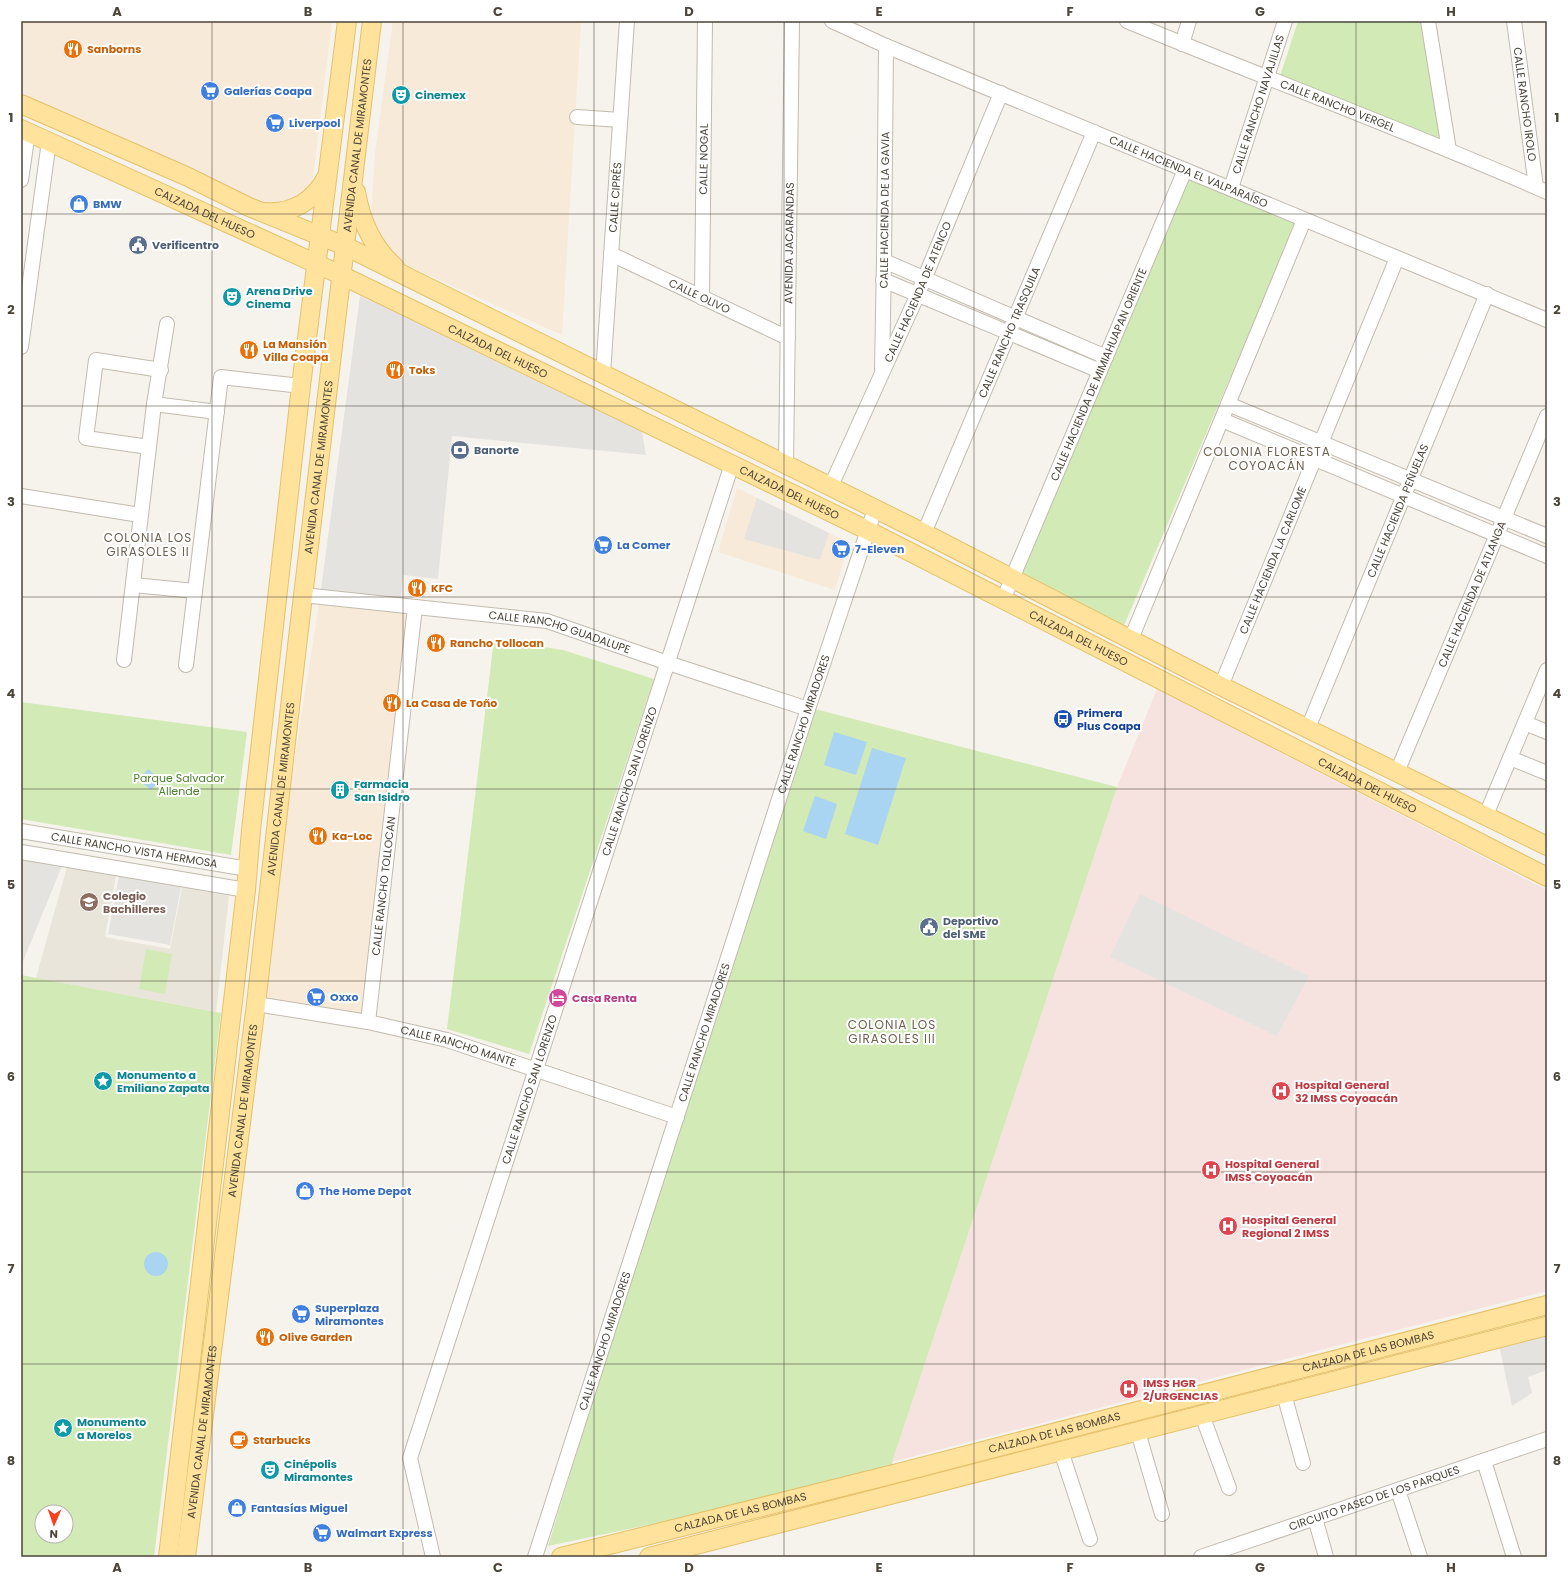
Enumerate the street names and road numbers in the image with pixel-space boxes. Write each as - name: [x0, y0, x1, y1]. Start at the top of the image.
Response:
- street label: CALLE RANCHO NAVAJILLAS: [1228, 33, 1288, 176]
- street label: CALLE RANCHO IROLO: [1510, 46, 1541, 163]
- street label: AVENIDA CANAL DE MIRAMONTES: [339, 58, 375, 233]
- street label: CALLE RANCHO VERGEL: [1278, 76, 1398, 136]
- street label: CALLE NOGAL: [695, 123, 712, 195]
- street label: CALLE HACIENDA DE LA GAVIA: [875, 131, 893, 289]
- street label: CALLE HACIENDA EL VALPARAÍSO: [1107, 131, 1271, 212]
- street label: CALLE CIPRÉS: [605, 162, 625, 233]
- street label: AVENIDA JACARANDAS: [780, 182, 798, 304]
- street label: CALZADA DEL HUESO: [152, 183, 258, 243]
- street label: CALLE HACIENDA DE ATENCO: [880, 218, 955, 365]
- street label: CALLE RANCHO TRASQUILA: [974, 264, 1044, 400]
- street label: CALLE HACIENDA DE MIMIAHUAPAN ORIENTE: [1046, 265, 1151, 483]
- street label: CALLE OLIVO: [666, 275, 733, 318]
- street label: CALZADA DEL HUESO: [445, 320, 551, 382]
- street label: AVENIDA CANAL DE MIRAMONTES: [300, 379, 337, 555]
- street label: CALLE HACIENDA PEÑUELAS: [1363, 441, 1432, 580]
- street label: CALZADA DEL HUESO: [737, 461, 842, 524]
- street label: CALLE HACIENDA LA CARLOME: [1235, 484, 1310, 636]
- street label: CALLE HACIENDA DE ATLANGA: [1434, 518, 1510, 670]
- street label: CALZADA DEL HUESO: [1026, 606, 1131, 670]
- street label: CALLE RANCHO GUADALUPE: [488, 607, 633, 657]
- street label: CALLE RANCHO MIRADORES: [773, 653, 834, 796]
- street label: AVENIDA CANAL DE MIRAMONTES: [263, 701, 299, 876]
- street label: CALLE RANCHO SAN LORENZO: [598, 704, 661, 858]
- street label: CALZADA DEL HUESO: [1315, 753, 1420, 817]
- street label: CALLE RANCHO TOLLOCAN: [368, 815, 399, 956]
- street label: CALLE RANCHO VISTA HERMOSA: [50, 828, 219, 872]
- street label: CALLE RANCHO MIRADORES: [674, 961, 734, 1104]
- street label: CALLE RANCHO SAN LORENZO: [498, 1012, 561, 1166]
- street label: CALLE RANCHO MANTE: [399, 1022, 518, 1071]
- street label: AVENIDA CANAL DE MIRAMONTES: [224, 1023, 261, 1198]
- street label: CALLE RANCHO MIRADORES: [575, 1269, 634, 1412]
- street label: CALZADA DE LAS BOMBAS: [1300, 1327, 1436, 1376]
- street label: AVENIDA CANAL DE MIRAMONTES: [183, 1344, 221, 1520]
- street label: CALZADA DE LAS BOMBAS: [987, 1408, 1122, 1457]
- street label: CIRCUITO PASEO DE LOS PARQUES: [1287, 1461, 1462, 1534]
- street label: CALZADA DE LAS BOMBAS: [673, 1488, 808, 1536]

